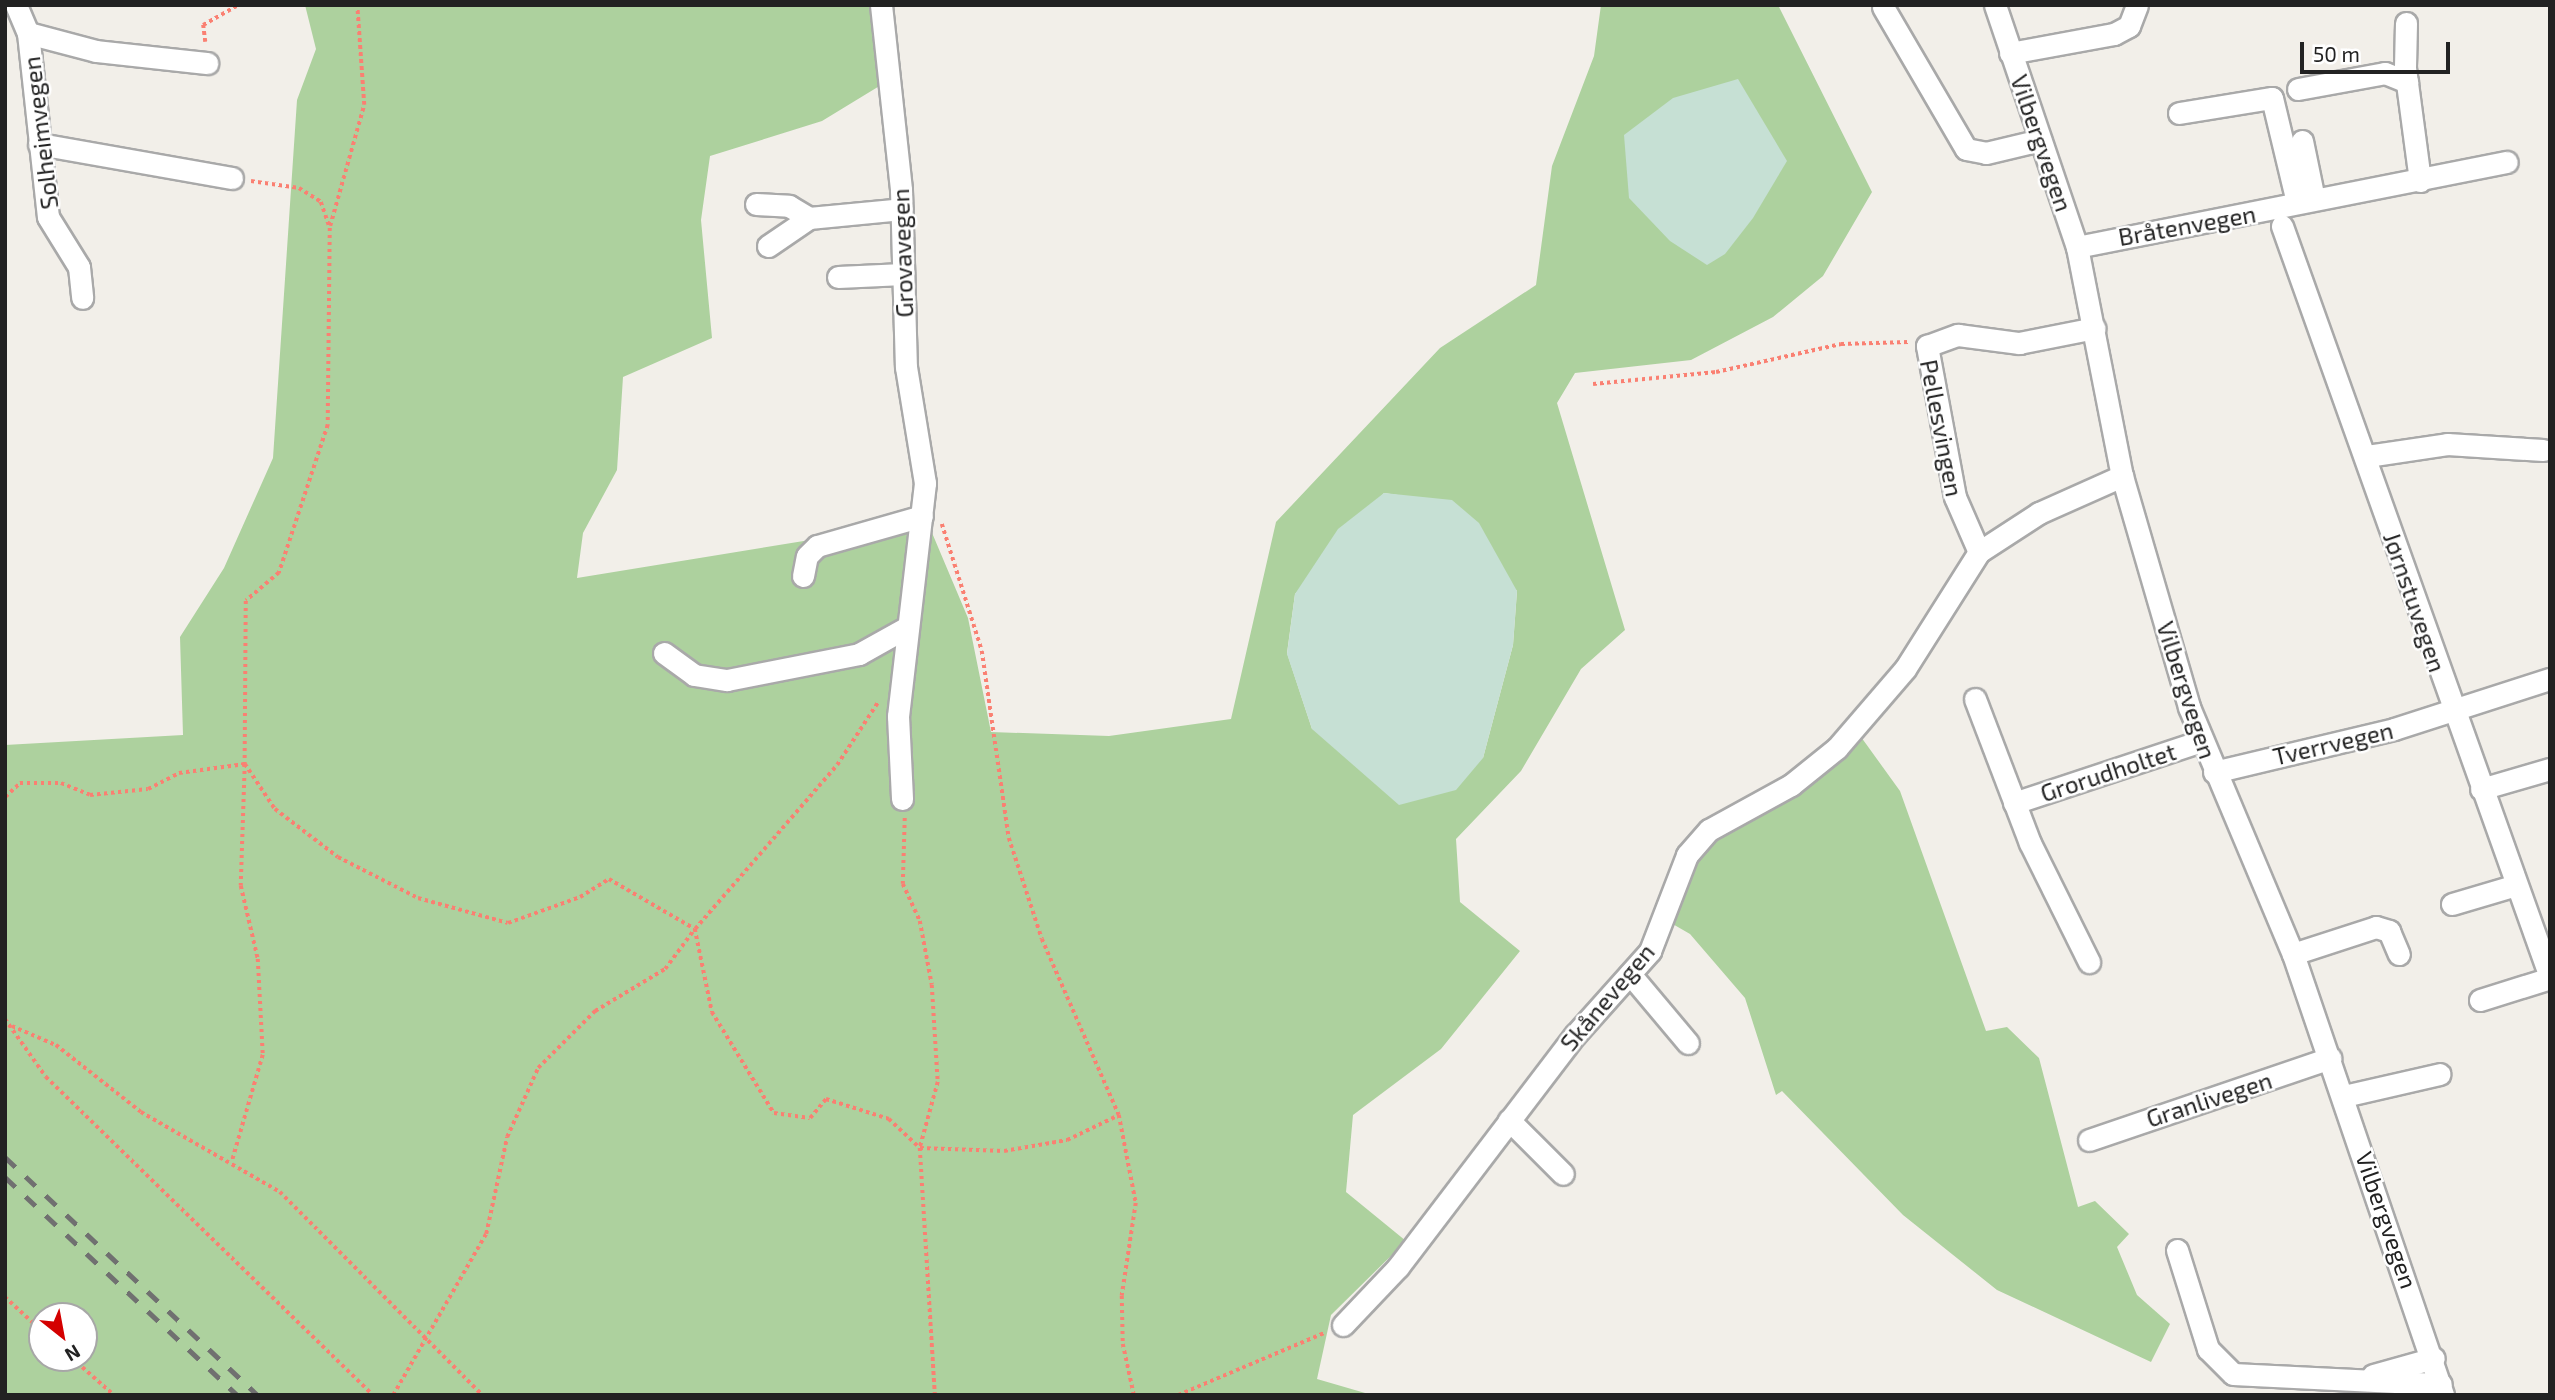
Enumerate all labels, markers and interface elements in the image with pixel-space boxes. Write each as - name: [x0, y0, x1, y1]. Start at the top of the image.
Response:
- scale bar: [2303, 28, 2454, 72]
- text: 50 m: [2313, 41, 2360, 66]
- street label: Solheimvegen: [16, 55, 64, 211]
- street label: Vilbergvegen: [2005, 71, 2079, 215]
- street label: Grovavegen: [885, 188, 919, 318]
- street label: Bråtenvegen: [2116, 199, 2258, 251]
- street label: Pellesvingen: [1915, 357, 1969, 499]
- street label: Jørnstuvegen: [2378, 528, 2452, 676]
- street label: Vilbergvegen: [2151, 618, 2223, 762]
- street label: Tverrvegen: [2270, 715, 2396, 771]
- street label: Grorudholtet: [2037, 737, 2179, 807]
- street label: Skånevegen: [1554, 937, 1660, 1057]
- street label: Granlivegen: [2142, 1065, 2276, 1133]
- street label: Vilbergvegen: [2350, 1148, 2424, 1292]
- north arrow: [28, 1302, 98, 1372]
- text: N: [61, 1340, 85, 1367]

